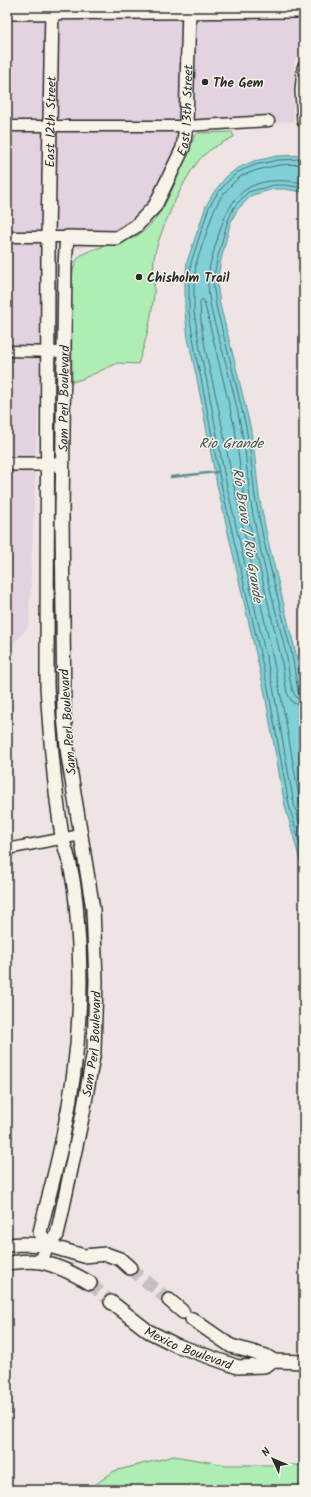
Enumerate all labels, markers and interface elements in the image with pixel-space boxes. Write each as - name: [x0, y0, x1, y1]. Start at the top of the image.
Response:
- street label: East 13th Street: [172, 63, 200, 160]
- place label: The Gem: [213, 73, 264, 94]
- street label: East 12th Street: [40, 75, 63, 168]
- marker: The Gem: [200, 77, 210, 87]
- place label: Chisholm Trail: [147, 268, 230, 289]
- marker: Chisholm Trail: [134, 272, 144, 282]
- street label: Sam Perl Boulevard: [54, 345, 76, 452]
- water label: Rio Grande: [199, 433, 265, 455]
- water label: Río Bravo / Rio Grande: [226, 466, 269, 606]
- street label: Sam Perl Boulevard: [54, 668, 83, 776]
- street label: Sam Perl Boulevard: [77, 990, 108, 1098]
- street label: Mexico Boulevard: [140, 1322, 236, 1376]
- north arrow: [253, 1439, 293, 1479]
- text: N: [258, 1444, 275, 1462]

